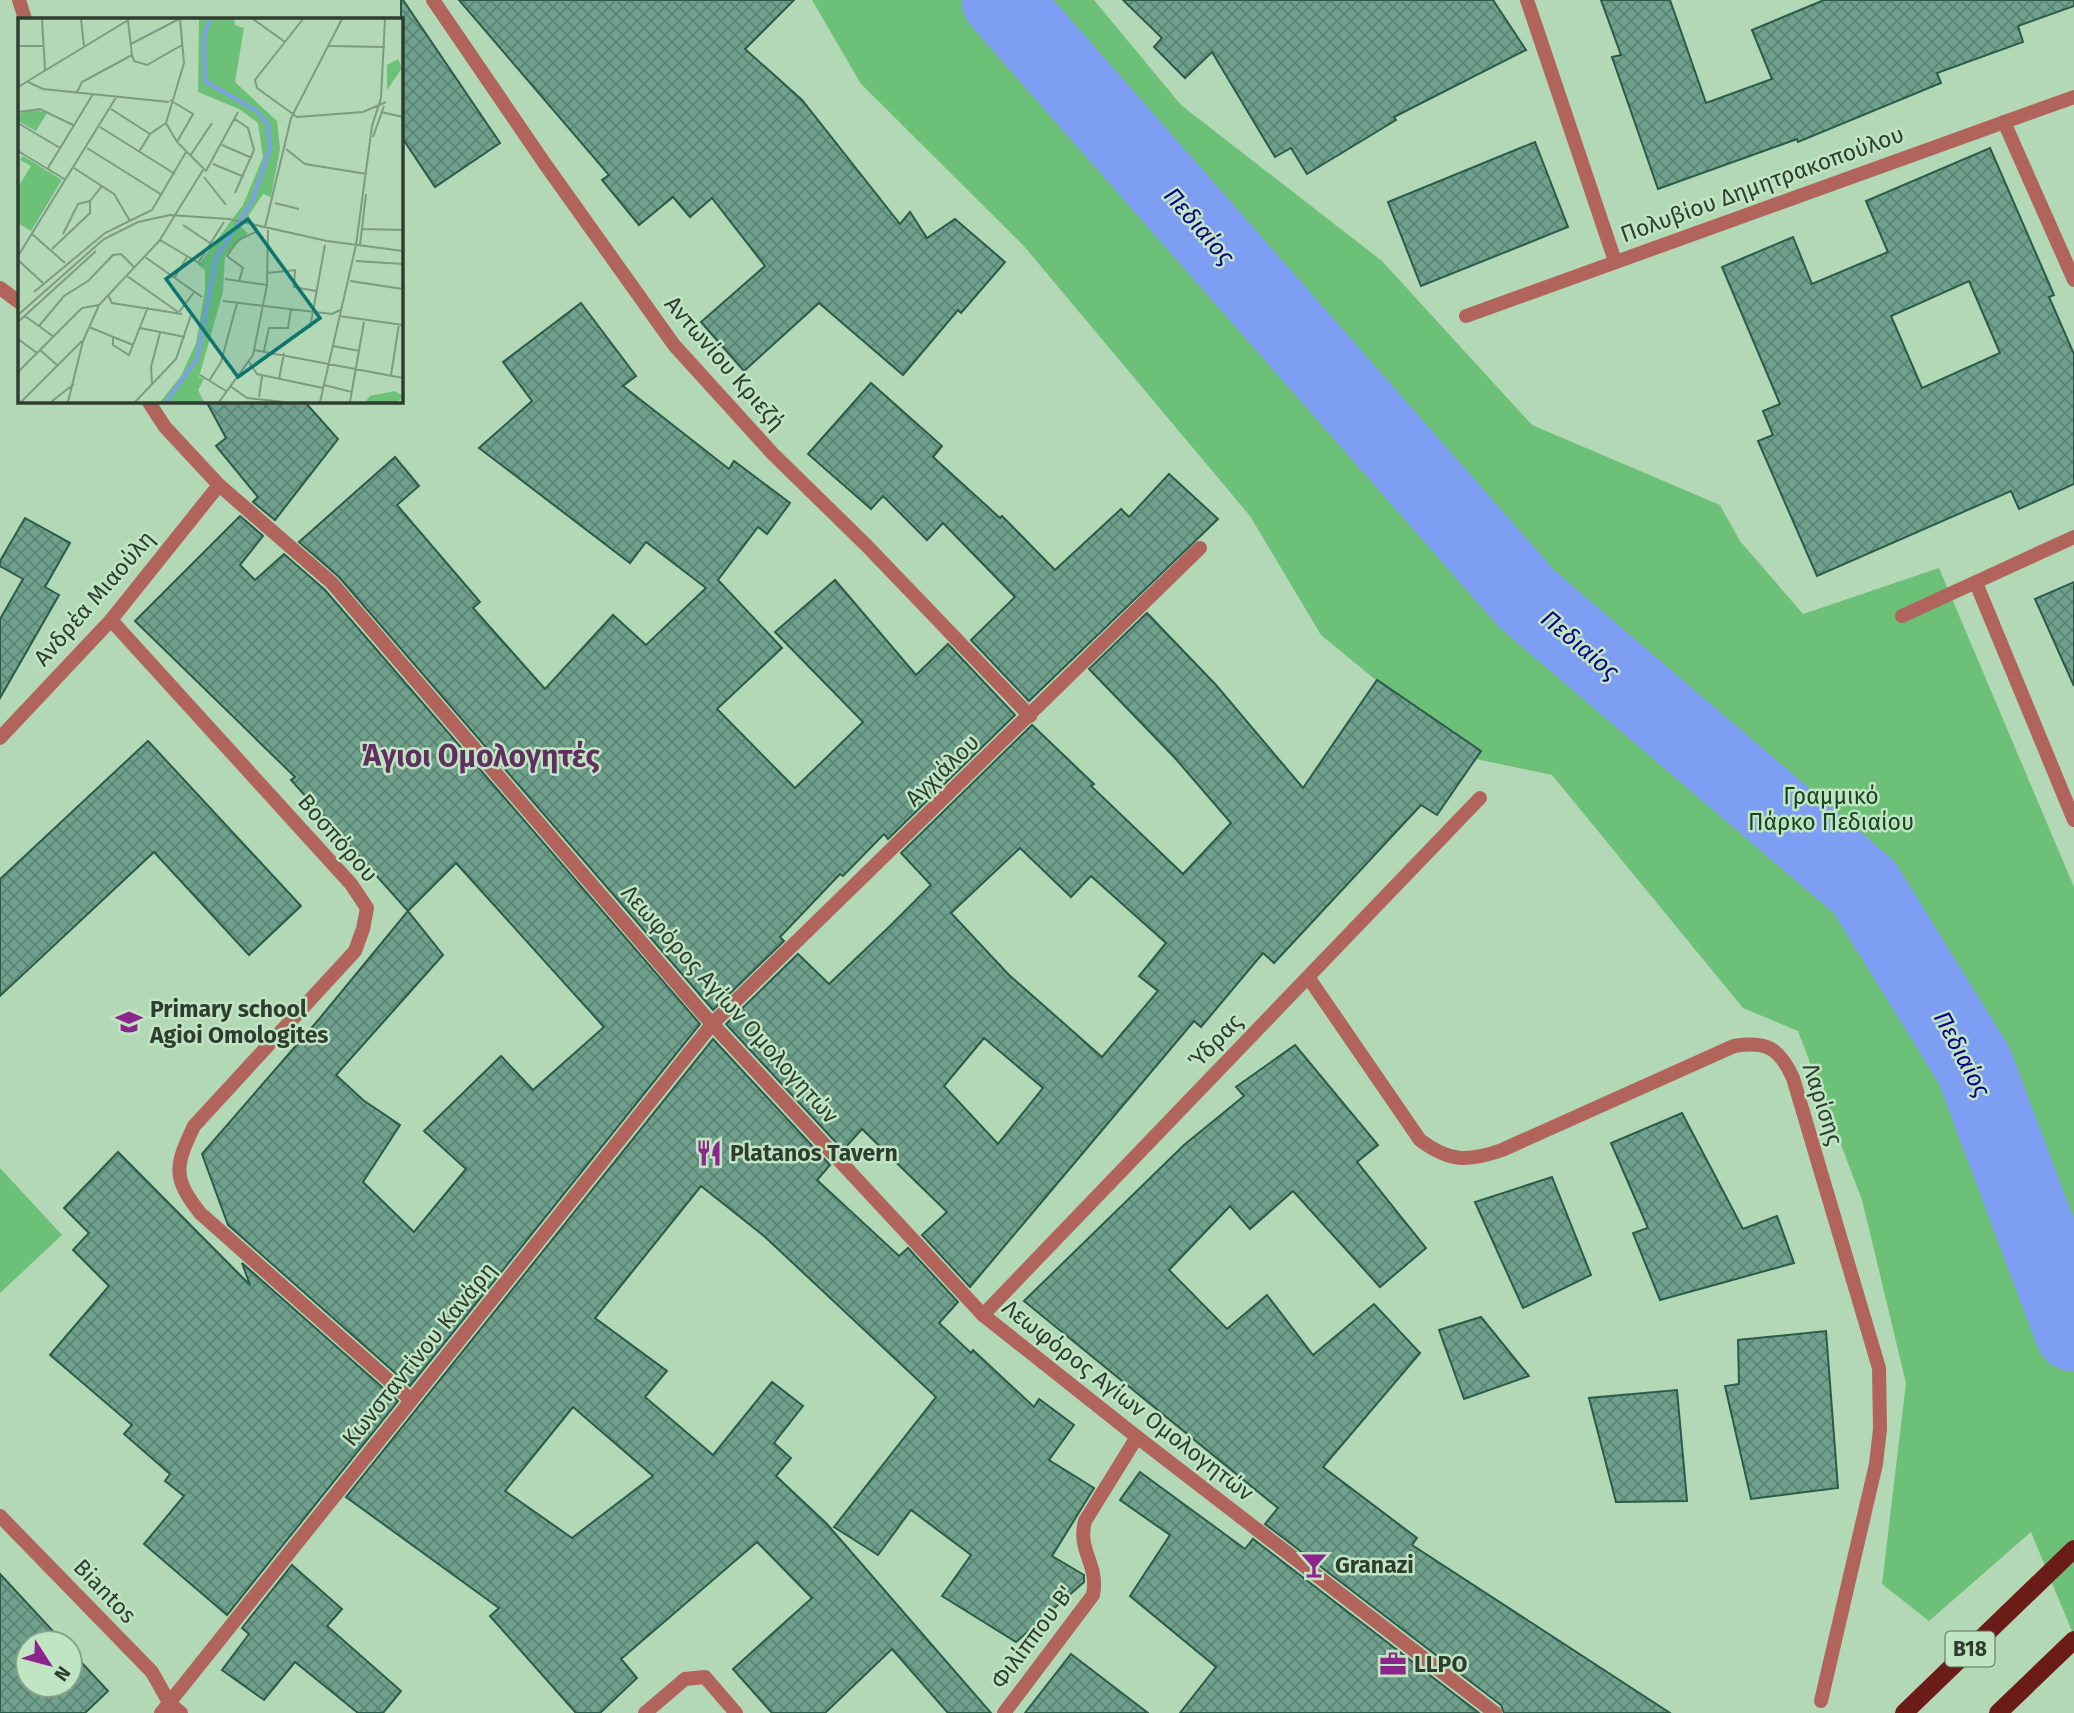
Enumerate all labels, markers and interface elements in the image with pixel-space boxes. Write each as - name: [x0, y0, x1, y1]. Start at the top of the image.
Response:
- inset map: [18, 18, 402, 402]
- street label: Πολυβίου Δημητρακοπούλου: [1616, 120, 1908, 248]
- water label: Πεδιαίος: [1158, 182, 1241, 271]
- street label: Αντωνίου Κριεζή: [659, 290, 791, 436]
- street label: Ανδρέα Μιαούλη: [28, 525, 160, 671]
- water label: Πεδιαίος: [1535, 604, 1625, 686]
- street label: Αγχιάλου: [899, 728, 985, 812]
- district label: Άγιοι Ομολογητές: [360, 738, 600, 774]
- park label: Γραμμικό Πάρκο Πεδιαίου: [1748, 782, 1914, 836]
- street label: Βοσπόρου: [292, 788, 384, 888]
- street label: Λεωφόρος Αγίων Ομολογητών: [615, 879, 845, 1129]
- place label: Primary school Agioi Omologites: [149, 995, 328, 1049]
- water label: Πεδιαίος: [1928, 1006, 1997, 1102]
- school or university icon: Primary school Agioi Omologites: [114, 1007, 144, 1037]
- street label: Ύδρας: [1182, 1007, 1248, 1075]
- street label: Λαρίσης: [1797, 1059, 1849, 1149]
- restaurant icon: Platanos Tavern: [694, 1138, 724, 1168]
- place label: Platanos Tavern: [730, 1139, 898, 1167]
- street label: Κωνσταντίνου Κανάρη: [336, 1256, 502, 1452]
- street label: Λεωφόρος Αγίων Ομολογητών: [997, 1293, 1259, 1507]
- bar icon: Granazi: [1299, 1550, 1329, 1580]
- place label: Granazi: [1335, 1551, 1414, 1579]
- street label: Biantos: [68, 1553, 142, 1629]
- street label: Φιλίππου Β': [984, 1580, 1080, 1694]
- north arrow: [14, 1629, 84, 1699]
- road number: B18: [1946, 1632, 1994, 1666]
- office icon: LLPO: [1378, 1649, 1408, 1679]
- place label: LLPO: [1414, 1650, 1467, 1678]
- text: N: [49, 1662, 75, 1686]

